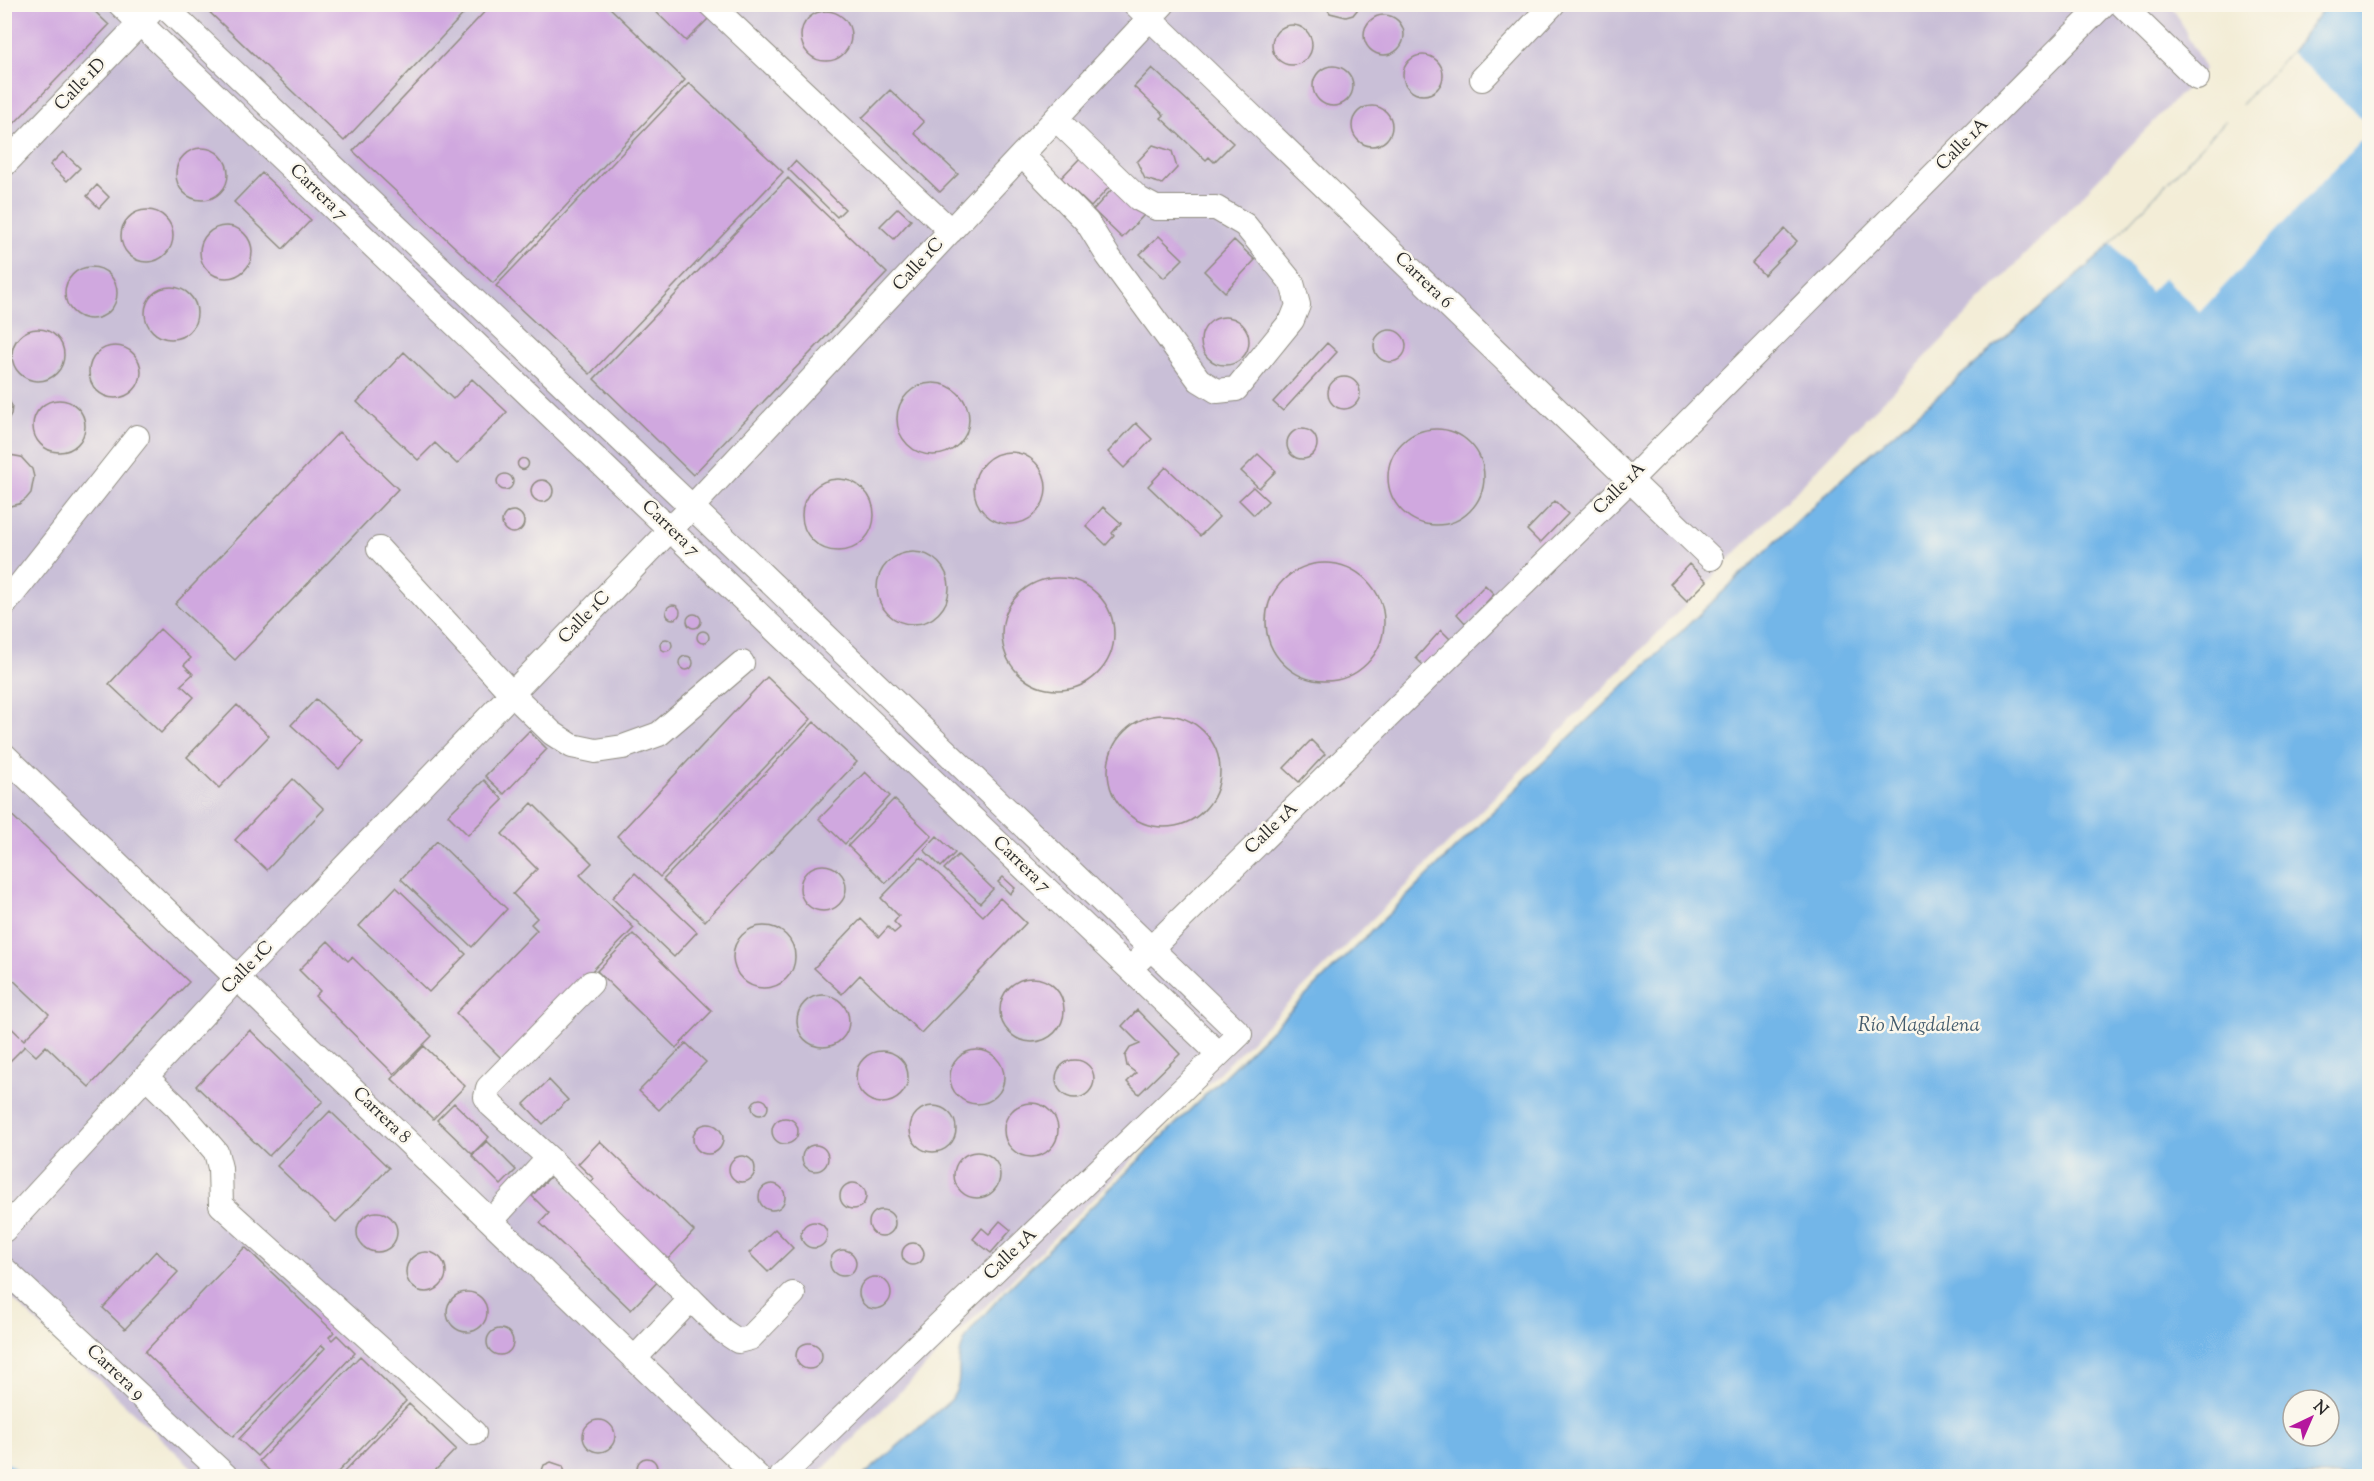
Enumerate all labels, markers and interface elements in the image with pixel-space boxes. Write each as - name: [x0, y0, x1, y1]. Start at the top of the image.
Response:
- street label: Calle 1D: [49, 53, 113, 117]
- street label: Calle 1A: [1931, 112, 1996, 177]
- street label: Carrera 7: [283, 159, 353, 227]
- street label: Calle 1C: [887, 232, 951, 298]
- street label: Carrera 6: [1388, 247, 1458, 315]
- street label: Calle 1A: [1588, 456, 1653, 521]
- street label: Carrera 7: [635, 495, 705, 563]
- street label: Calle 1C: [553, 585, 617, 651]
- street label: Calle 1A: [1239, 797, 1305, 861]
- street label: Carrera 7: [986, 831, 1056, 899]
- street label: Calle 1C: [216, 935, 280, 1001]
- water label: Río Magdalena: [1858, 1012, 1980, 1041]
- street label: Carrera 8: [346, 1082, 416, 1150]
- street label: Calle 1A: [978, 1223, 1044, 1287]
- street label: Carrera 9: [80, 1339, 150, 1407]
- north arrow: [2281, 1388, 2341, 1448]
- text: N: [2307, 1396, 2332, 1422]

